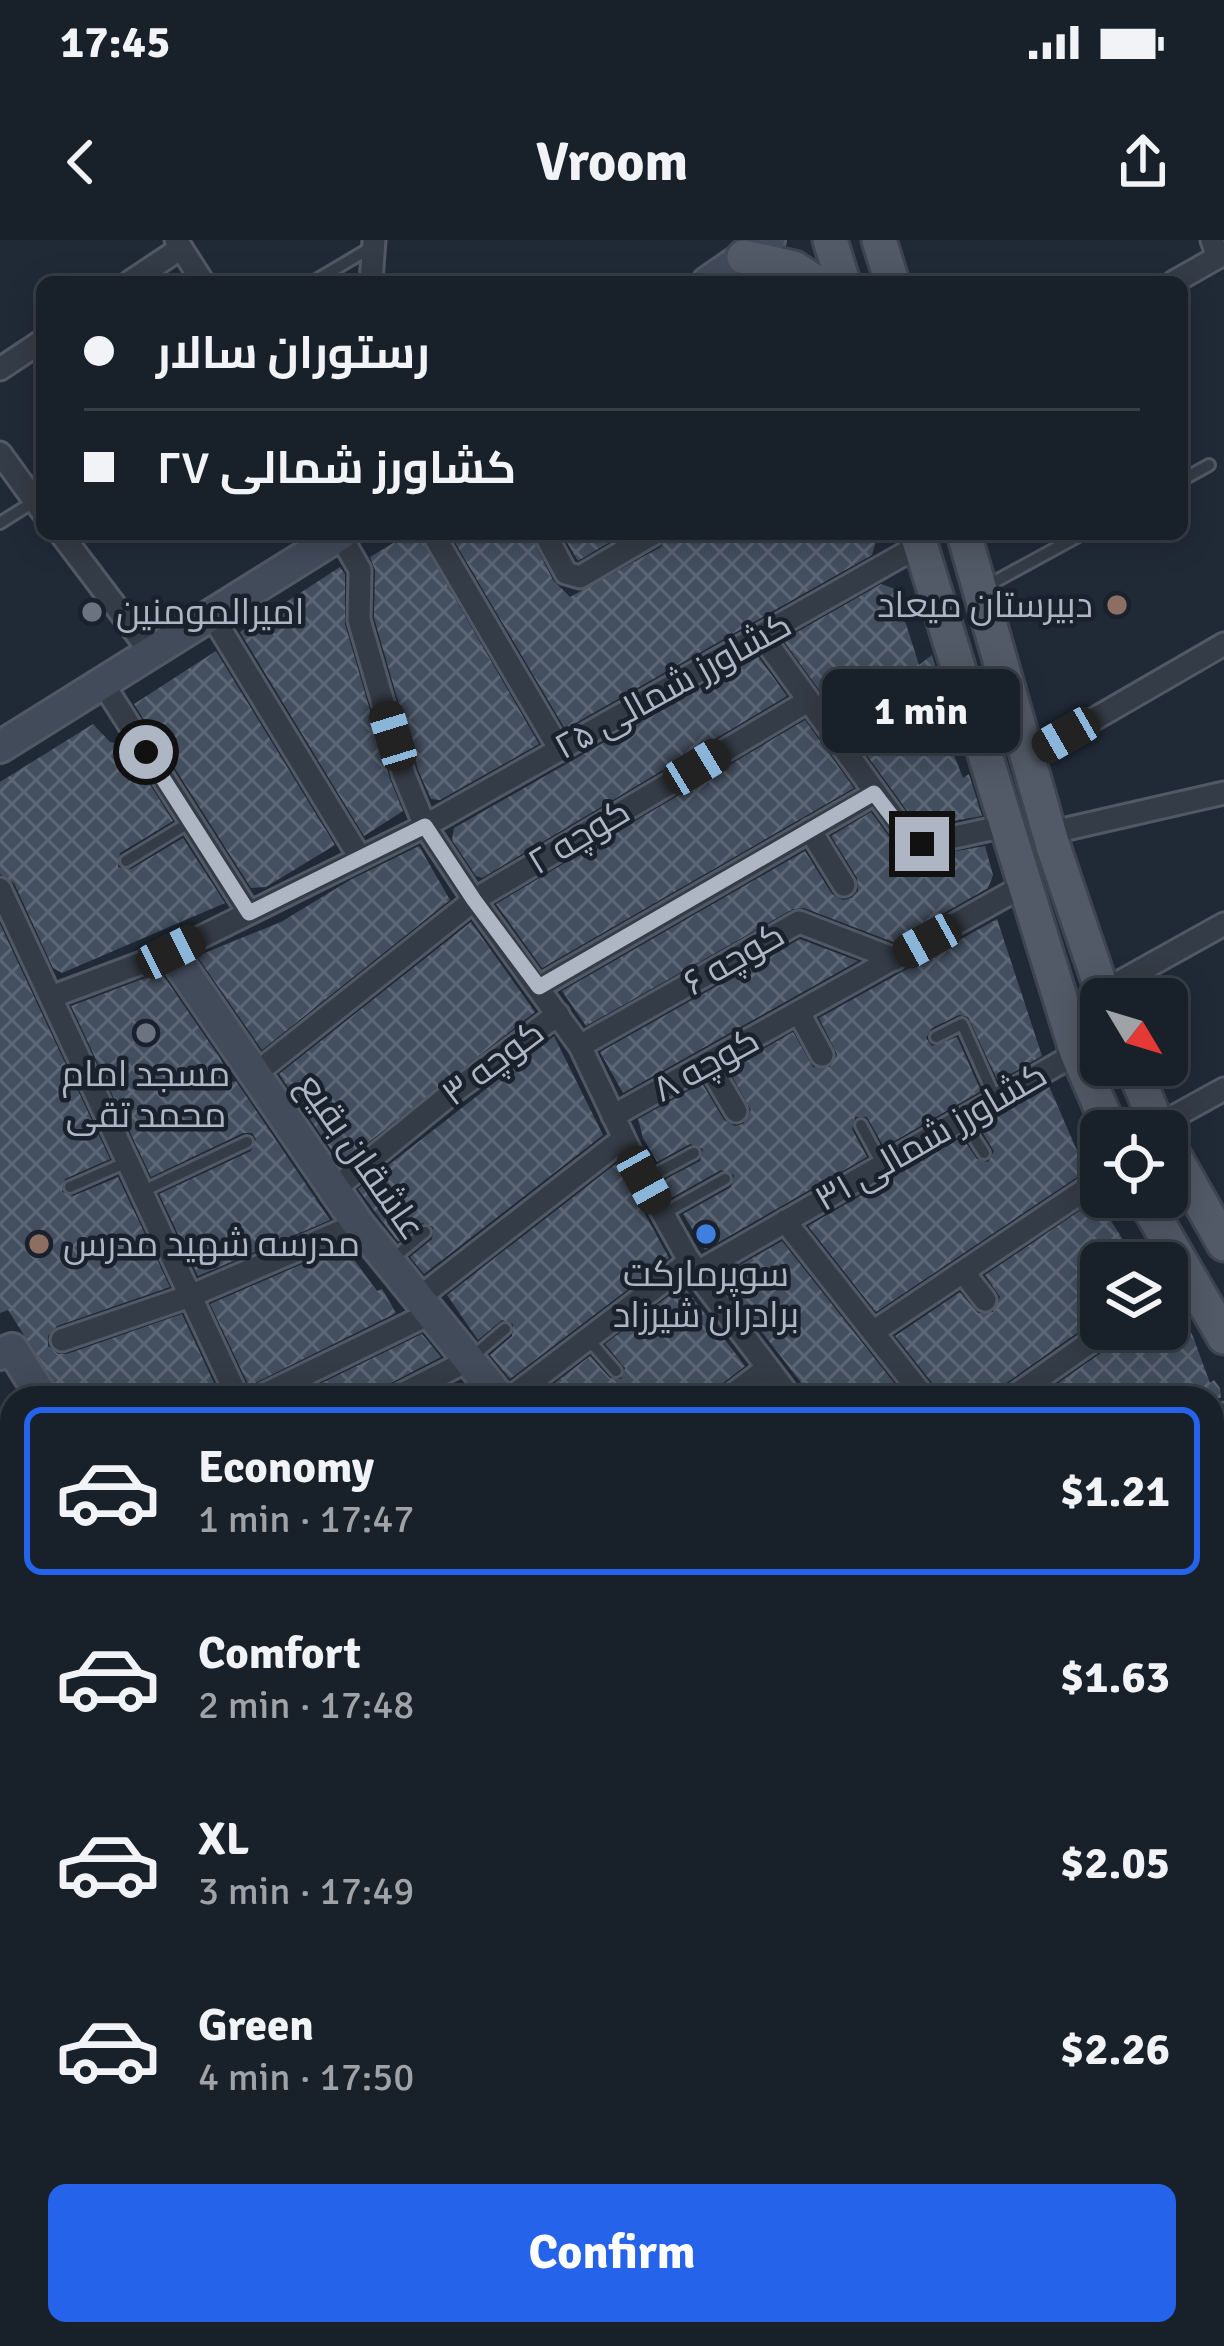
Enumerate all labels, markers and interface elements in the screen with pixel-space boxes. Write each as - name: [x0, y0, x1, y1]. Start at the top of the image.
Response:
- text: 17:45: [60, 15, 170, 70]
- icon: back: [48, 129, 114, 195]
- text: Vroom: [536, 129, 688, 196]
- icon: share: [1110, 129, 1176, 195]
- text: رستوران سالار: [156, 326, 430, 381]
- text: کشاورز شمالی ۲۷: [156, 441, 516, 496]
- place label: دبیرستان میعاد: [877, 583, 1093, 628]
- place label: امیرالمومنین: [116, 590, 304, 635]
- marker: دبیرستان میعاد: [1104, 592, 1130, 618]
- marker: امیرالمومنین: [79, 599, 105, 625]
- street label: کشاورز شمالی ۲۵: [547, 602, 799, 770]
- callout: 1 min: [823, 670, 1021, 754]
- text: 1 min: [874, 687, 968, 735]
- car: [365, 696, 421, 776]
- car: [1026, 701, 1106, 769]
- route start: [119, 725, 173, 779]
- car: [657, 733, 737, 801]
- street label: کوچه ۲: [520, 789, 638, 885]
- route end: [895, 817, 949, 871]
- car: [887, 908, 967, 974]
- street label: کوچه ۶: [675, 912, 793, 1006]
- car: [131, 920, 211, 984]
- north arrow: [1080, 978, 1188, 1086]
- map controls: [1080, 978, 1188, 1350]
- street label: کوچه ۳: [433, 1010, 553, 1116]
- street label: کوچه ۸: [645, 1018, 767, 1112]
- marker: مسجد امام محمد تقی: [133, 1020, 159, 1046]
- place label: مسجد امام محمد تقی: [62, 1052, 230, 1138]
- street label: کشاورز شمالی ۳۱: [807, 1052, 1055, 1222]
- street label: عاشقان بقیع: [286, 1065, 435, 1250]
- button: locate: [1080, 1110, 1188, 1218]
- car: [611, 1140, 677, 1220]
- marker: سوپرمارکت برادران شیرزاد: [693, 1221, 719, 1247]
- place label: مدرسه شهید مدرس: [63, 1222, 360, 1267]
- marker: مدرسه شهید مدرس: [26, 1231, 52, 1257]
- button: layers: [1080, 1242, 1188, 1350]
- place label: سوپرمارکت برادران شیرزاد: [613, 1252, 799, 1338]
- icon: car: [54, 1437, 162, 1545]
- text: Economy: [198, 1440, 374, 1495]
- text: $1.21: [1060, 1464, 1170, 1519]
- text: 1 min · 17:47: [198, 1495, 414, 1543]
- icon: car: [54, 1623, 162, 1731]
- text: Comfort: [198, 1626, 361, 1681]
- text: $1.63: [1060, 1650, 1170, 1705]
- text: 2 min · 17:48: [198, 1681, 414, 1729]
- icon: car: [54, 1809, 162, 1917]
- text: XL: [198, 1812, 249, 1867]
- text: $2.05: [1060, 1836, 1170, 1891]
- text: 3 min · 17:49: [198, 1867, 414, 1915]
- icon: car: [54, 1995, 162, 2103]
- text: Green: [198, 1998, 314, 2053]
- text: $2.26: [1060, 2022, 1170, 2077]
- text: 4 min · 17:50: [198, 2053, 414, 2101]
- button: Confirm: [48, 2184, 1176, 2322]

